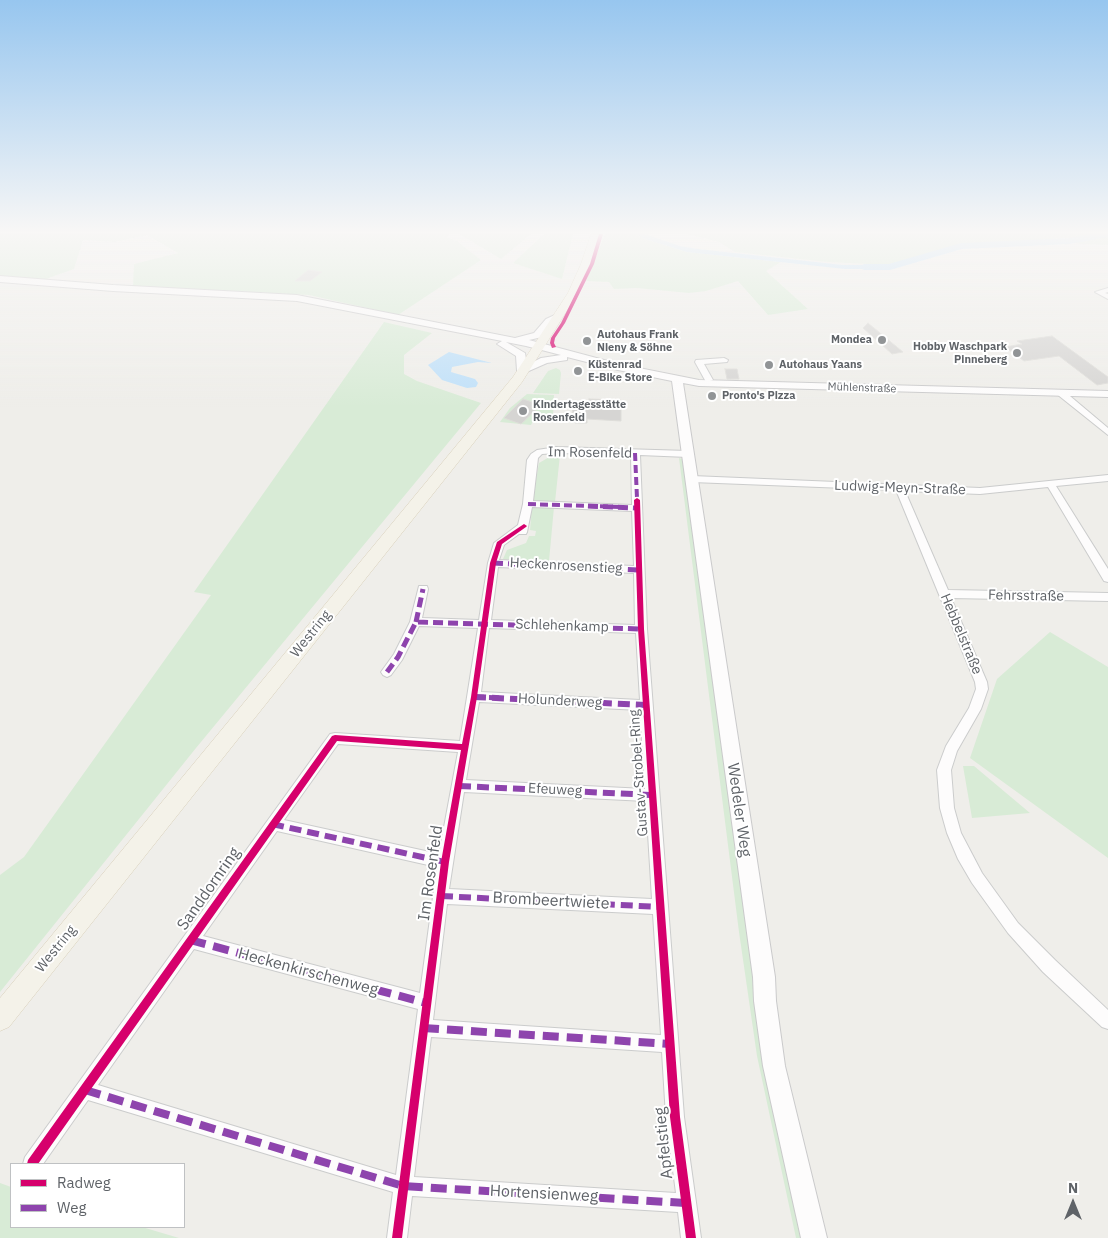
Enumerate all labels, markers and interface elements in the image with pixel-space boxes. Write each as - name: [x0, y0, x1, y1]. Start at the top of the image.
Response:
- place label: Autohaus Frank Nieny & Söhne: [597, 328, 679, 354]
- place label: Mondea: [831, 333, 872, 347]
- marker: Mondea: [876, 334, 888, 346]
- marker: Autohaus Frank Nieny & Söhne: [581, 335, 593, 347]
- place label: Hobby Waschpark Pinneberg: [913, 340, 1007, 366]
- marker: Hobby Waschpark Pinneberg: [1011, 347, 1023, 359]
- place label: Küstenrad E-Bike Store: [588, 358, 652, 384]
- place label: Autohaus Yaans: [779, 358, 862, 372]
- marker: Autohaus Yaans: [763, 359, 775, 371]
- marker: Küstenrad E-Bike Store: [572, 365, 584, 377]
- street label: Mühlenstraße: [827, 380, 897, 396]
- place label: Pronto's Pizza: [722, 389, 796, 403]
- marker: Pronto's Pizza: [706, 390, 718, 402]
- place label: Kindertagesstätte Rosenfeld: [533, 398, 626, 424]
- marker: Kindertagesstätte Rosenfeld: [517, 405, 529, 417]
- street label: Im Rosenfeld: [548, 444, 632, 462]
- street label: Ludwig-Meyn-Straße: [834, 477, 966, 499]
- street label: Heckenrosenstieg: [509, 555, 623, 577]
- street label: Fehrsstraße: [988, 587, 1064, 605]
- street label: Hebbelstraße: [936, 591, 986, 677]
- street label: Westring: [287, 607, 335, 661]
- street label: Schlehenkamp: [515, 616, 609, 636]
- street label: Holunderweg: [518, 690, 602, 712]
- street label: Gustav-Strobel-Ring: [626, 709, 652, 837]
- street label: Wedeler Weg: [723, 762, 755, 858]
- street label: Efeuweg: [528, 780, 582, 800]
- street label: Im Rosenfeld: [415, 824, 447, 922]
- street label: Sanddornring: [173, 844, 245, 934]
- street label: Brombeertwiete: [492, 888, 610, 914]
- street label: Westring: [32, 922, 80, 976]
- street label: Heckenkirschenweg: [236, 944, 380, 1000]
- street label: Apfelstieg: [651, 1106, 677, 1180]
- legend: [10, 1163, 185, 1228]
- text: Radweg: [57, 1173, 111, 1192]
- north arrow: [1048, 1178, 1098, 1228]
- text: N: [1068, 1179, 1078, 1197]
- street label: Hortensienweg: [489, 1182, 599, 1206]
- text: Weg: [57, 1198, 86, 1217]

